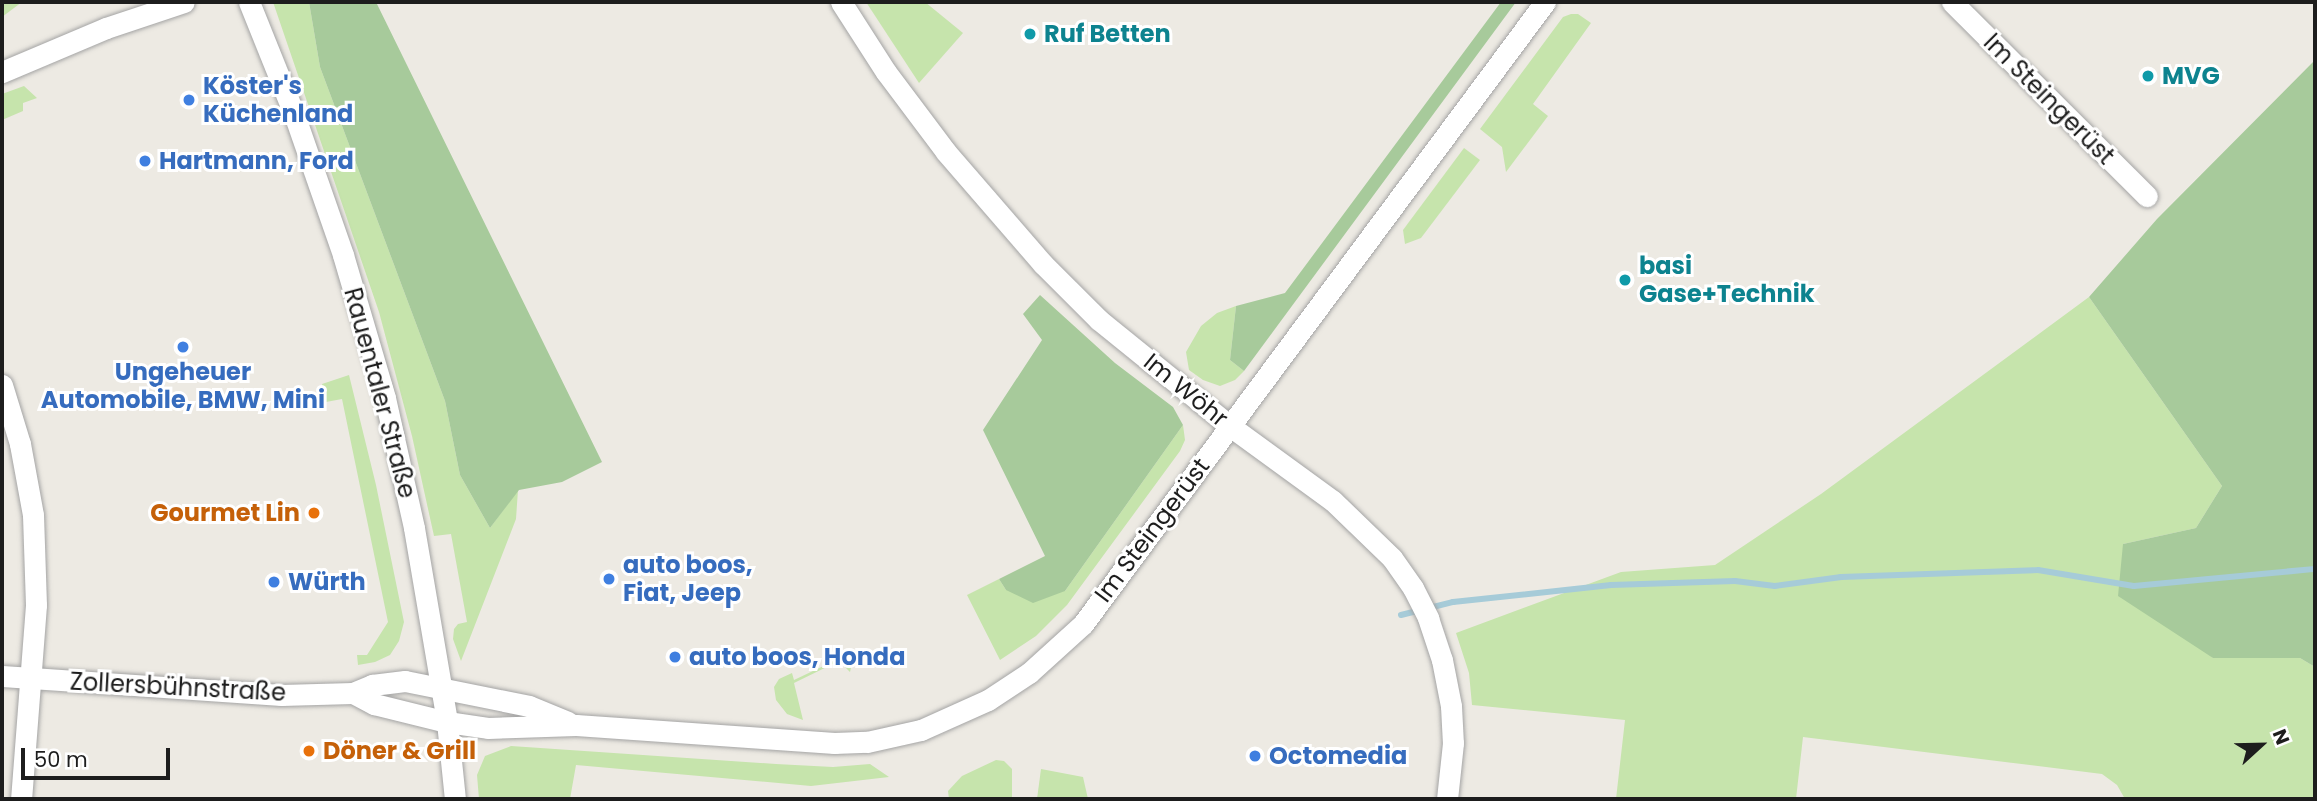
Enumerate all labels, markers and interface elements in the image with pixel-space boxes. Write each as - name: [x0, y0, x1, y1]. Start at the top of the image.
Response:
- place label: Ruf Betten: [1044, 20, 1171, 48]
- marker: Ruf Betten: [1022, 26, 1038, 42]
- street label: Im Steingerüst: [1978, 28, 2120, 170]
- place label: MVG: [2162, 62, 2220, 90]
- marker: MVG: [2140, 68, 2156, 84]
- place label: Köster's Küchenland: [203, 72, 353, 128]
- marker: Köster's Küchenland: [181, 92, 197, 108]
- place label: Hartmann, Ford: [159, 147, 354, 175]
- marker: Hartmann, Ford: [137, 153, 153, 169]
- place label: basi Gase+Technik: [1639, 252, 1815, 308]
- marker: basi Gase+Technik: [1617, 272, 1633, 288]
- street label: Rauentaler Straße: [338, 285, 422, 501]
- marker: Ungeheuer Automobile, BMW, Mini: [175, 339, 191, 355]
- street label: Im Wöhr: [1138, 347, 1234, 433]
- place label: Ungeheuer Automobile, BMW, Mini: [41, 358, 325, 414]
- street label: Im Steingerüst: [1089, 452, 1215, 608]
- place label: Gourmet Lin: [150, 499, 300, 527]
- marker: Gourmet Lin: [306, 505, 322, 521]
- place label: auto boos, Fiat, Jeep: [623, 551, 753, 607]
- place label: Würth: [288, 568, 366, 596]
- marker: auto boos, Fiat, Jeep: [601, 571, 617, 587]
- marker: Würth: [266, 574, 282, 590]
- place label: auto boos, Honda: [689, 643, 905, 671]
- marker: auto boos, Honda: [667, 649, 683, 665]
- street label: Zollersbühnstraße: [69, 667, 287, 707]
- north arrow: [2226, 710, 2296, 780]
- text: N: [2266, 725, 2296, 749]
- scale bar: [24, 734, 173, 778]
- place label: Döner & Grill: [323, 737, 476, 765]
- place label: Octomedia: [1269, 742, 1407, 770]
- marker: Döner & Grill: [301, 743, 317, 759]
- text: 50 m: [34, 745, 88, 774]
- marker: Octomedia: [1247, 748, 1263, 764]

